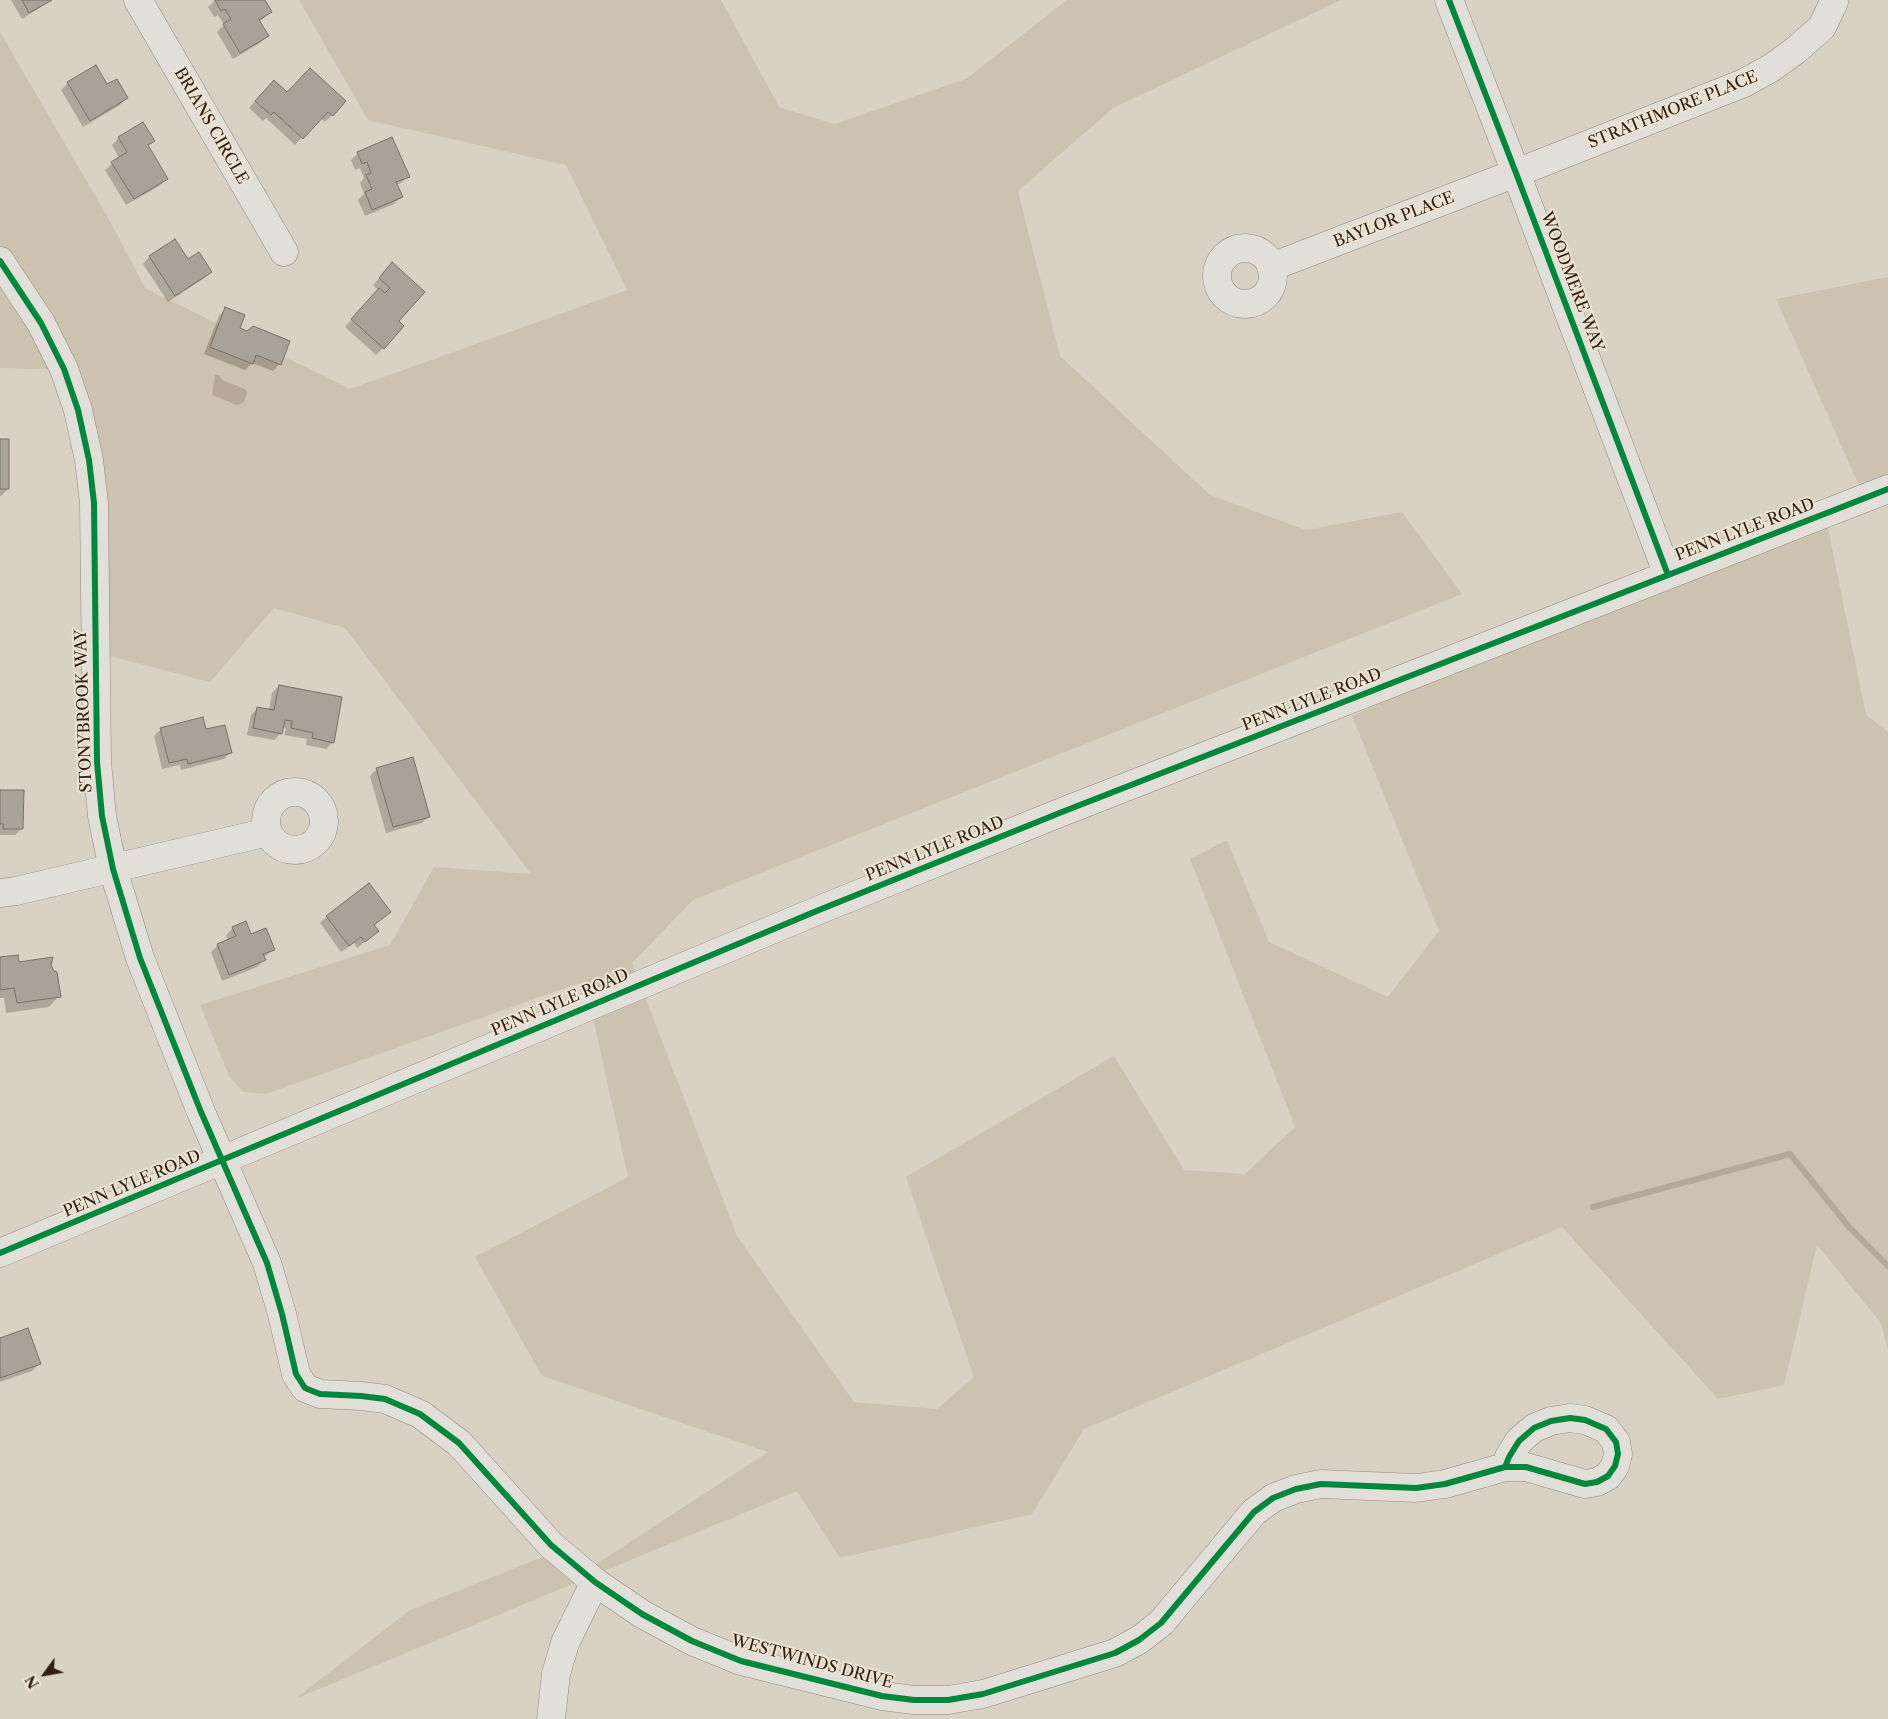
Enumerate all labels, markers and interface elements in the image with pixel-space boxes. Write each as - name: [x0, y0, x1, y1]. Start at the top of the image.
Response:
- street label: BRIANS CIRCLE: [170, 64, 252, 188]
- street label: STRATHMORE PLACE: [1585, 67, 1761, 153]
- street label: BAYLOR PLACE: [1331, 188, 1457, 252]
- street label: WOODMERE WAY: [1536, 209, 1608, 355]
- street label: PENN LYLE ROAD: [1673, 495, 1817, 565]
- street label: STONYBROOK WAY: [72, 629, 96, 793]
- street label: PENN LYLE ROAD: [1240, 665, 1384, 735]
- street label: PENN LYLE ROAD: [863, 812, 1007, 886]
- street label: PENN LYLE ROAD: [488, 965, 632, 1041]
- street label: PENN LYLE ROAD: [60, 1146, 204, 1222]
- street label: WESTWINDS DRIVE: [729, 1631, 895, 1693]
- north arrow: [20, 1649, 70, 1699]
- text: N: [21, 1672, 43, 1692]

